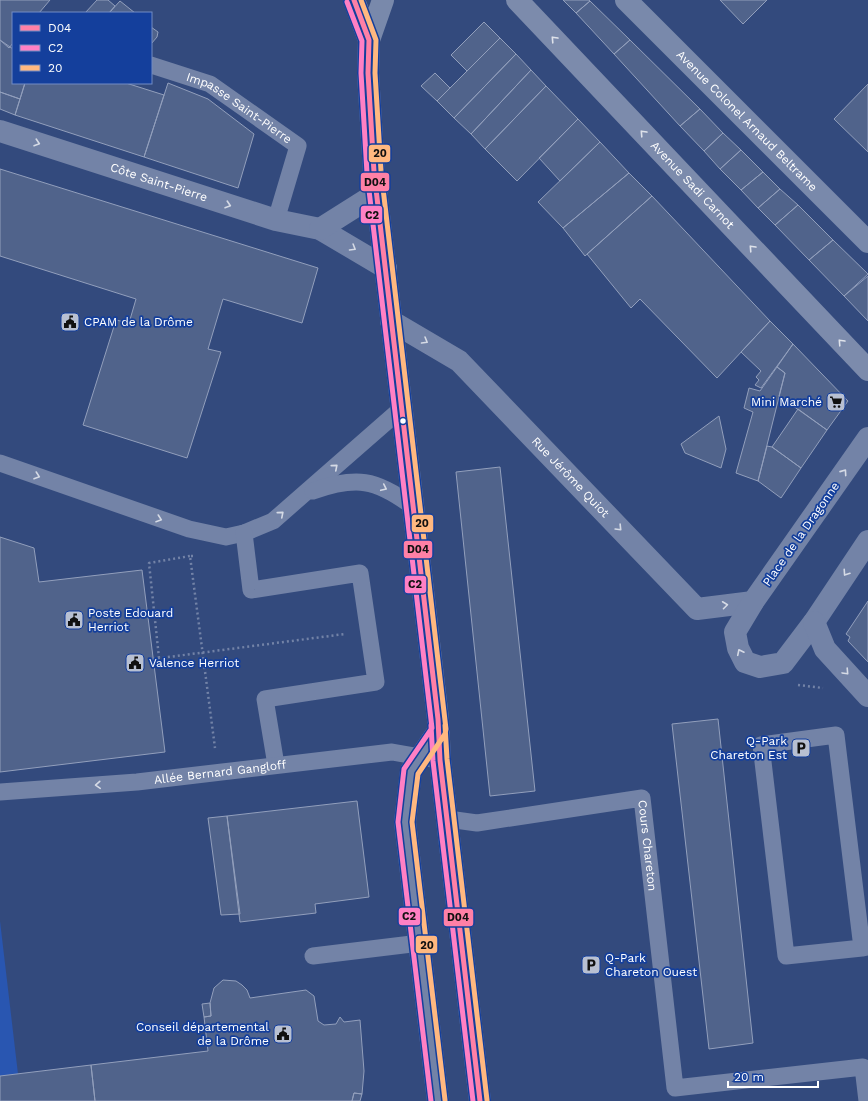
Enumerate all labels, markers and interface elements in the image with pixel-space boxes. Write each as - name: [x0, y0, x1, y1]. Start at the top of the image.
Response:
- legend: [12, 12, 152, 84]
- text: D04: [48, 21, 71, 35]
- one-way arrow: [551, 36, 558, 43]
- text: C2: [48, 41, 63, 55]
- street label: Avenue Colonel Arnaud Beltrame: [674, 48, 820, 194]
- text: 20: [48, 61, 62, 75]
- street label: Impasse Saint-Pierre: [185, 70, 295, 146]
- one-way arrow: [640, 130, 648, 138]
- one-way arrow: [33, 138, 40, 147]
- street label: Avenue Sadi Carnot: [648, 138, 737, 232]
- line badge: 20: [368, 144, 391, 163]
- text: 20: [373, 147, 387, 160]
- street label: Côte Saint-Pierre: [109, 160, 209, 204]
- line badge: D04: [360, 172, 390, 192]
- text: D04: [364, 176, 386, 189]
- one-way arrow: [224, 200, 231, 208]
- line badge: C2: [360, 205, 383, 224]
- text: C2: [365, 209, 379, 222]
- one-way arrow: [349, 243, 356, 251]
- one-way arrow: [750, 245, 757, 252]
- public building icon: CPAM de la Drôme: [59, 311, 81, 333]
- place label: CPAM de la Drôme: [84, 315, 193, 329]
- one-way arrow: [421, 336, 428, 344]
- one-way arrow: [838, 339, 846, 347]
- supermarket icon: Mini Marché: [825, 391, 847, 413]
- place label: Mini Marché: [751, 395, 822, 409]
- unlabelled marker: [398, 416, 408, 426]
- street label: Rue Jérôme Quiot: [529, 434, 612, 520]
- one-way arrow: [330, 465, 338, 472]
- one-way arrow: [839, 469, 847, 476]
- one-way arrow: [33, 471, 40, 479]
- street label: Place de la Dragonne: [760, 479, 842, 589]
- one-way arrow: [380, 483, 387, 491]
- one-way arrow: [277, 511, 284, 518]
- one-way arrow: [156, 514, 163, 523]
- line badge: 20: [411, 514, 434, 533]
- text: 20: [415, 517, 429, 530]
- one-way arrow: [614, 523, 621, 530]
- line badge: D04: [403, 540, 433, 559]
- text: D04: [407, 543, 429, 556]
- one-way arrow: [844, 569, 851, 576]
- line badge: C2: [404, 575, 427, 594]
- text: C2: [408, 578, 422, 591]
- one-way arrow: [722, 601, 728, 610]
- place label: Poste Edouard Herriot: [88, 606, 173, 634]
- public building icon: Poste Edouard Herriot: [63, 609, 85, 631]
- one-way arrow: [737, 649, 745, 656]
- public building icon: Valence Herriot: [124, 652, 146, 674]
- place label: Valence Herriot: [149, 656, 239, 670]
- one-way arrow: [842, 667, 849, 675]
- place label: Q-Park Chareton Est: [710, 734, 787, 762]
- parking icon: Q-Park Chareton Est: [790, 737, 812, 759]
- street label: Allée Bernard Gangloff: [153, 757, 288, 787]
- one-way arrow: [95, 781, 101, 790]
- street label: Cours Chareton: [635, 799, 660, 892]
- line badge: C2: [398, 907, 421, 926]
- line badge: D04: [443, 908, 474, 927]
- text: C2: [402, 910, 416, 923]
- text: D04: [447, 911, 469, 924]
- line badge: 20: [415, 935, 438, 954]
- text: 20: [420, 939, 434, 952]
- place label: Q-Park Chareton Ouest: [605, 951, 697, 979]
- parking icon: Q-Park Chareton Ouest: [580, 954, 602, 976]
- place label: Conseil départemental de la Drôme: [136, 1020, 269, 1048]
- public building icon: Conseil départemental de la Drôme: [272, 1023, 294, 1045]
- scale bar: [728, 1063, 818, 1089]
- text: 20 m: [734, 1070, 764, 1084]

